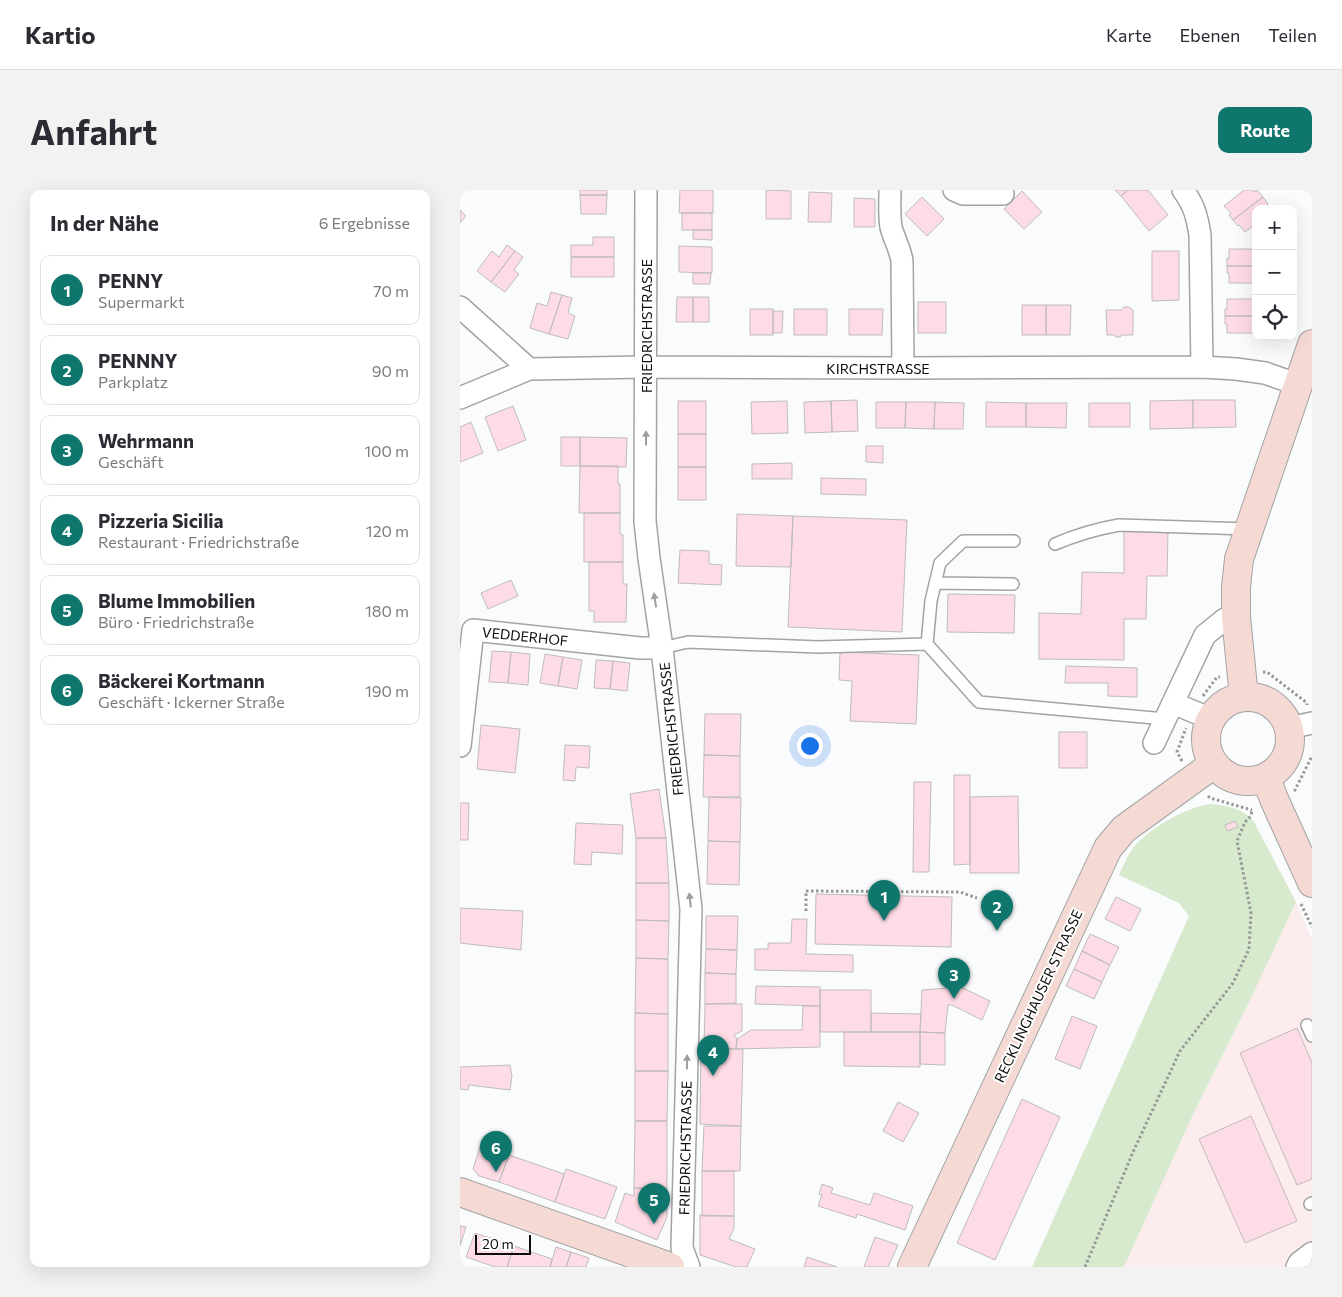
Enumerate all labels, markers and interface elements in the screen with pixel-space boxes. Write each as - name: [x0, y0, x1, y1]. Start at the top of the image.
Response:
- text: Kartio: [25, 20, 95, 49]
- text: Karte: [1106, 24, 1151, 46]
- text: Ebenen: [1179, 24, 1240, 46]
- text: Teilen: [1268, 24, 1317, 46]
- button: Route: [1218, 107, 1312, 153]
- text: Anfahrt: [30, 109, 157, 152]
- map controls: [1252, 205, 1297, 340]
- button: +: [1252, 205, 1297, 250]
- text: In der Nähe: [50, 210, 159, 235]
- text: 6 Ergebnisse: [319, 213, 410, 232]
- button: −: [1252, 250, 1297, 295]
- street label: FRIEDRICHSTRASSE: [638, 259, 655, 393]
- text: PENNY: [98, 269, 163, 292]
- text: 1: [63, 281, 71, 300]
- text: 70 m: [373, 281, 409, 300]
- text: Supermarkt: [98, 292, 185, 311]
- button: locate: [1252, 295, 1297, 340]
- text: PENNNY: [98, 349, 177, 372]
- street label: KIRCHSTRASSE: [826, 360, 930, 377]
- text: 2: [62, 361, 72, 380]
- text: 90 m: [372, 361, 409, 380]
- text: Parkplatz: [98, 372, 168, 391]
- text: Wehrmann: [98, 429, 194, 452]
- one-way arrow: [642, 429, 650, 445]
- text: 3: [62, 441, 72, 460]
- text: 100 m: [364, 441, 409, 460]
- text: Geschäft: [98, 452, 164, 471]
- text: Pizzeria Sicilia: [98, 509, 224, 532]
- text: 4: [62, 521, 72, 540]
- text: 120 m: [366, 521, 409, 540]
- text: Restaurant · Friedrichstraße: [98, 532, 299, 551]
- text: Blume Immobilien: [98, 589, 255, 612]
- one-way arrow: [651, 591, 659, 607]
- text: 5: [62, 601, 72, 620]
- text: 180 m: [365, 601, 409, 620]
- text: Büro · Friedrichstraße: [98, 612, 254, 631]
- street label: VEDDERHOF: [481, 623, 569, 649]
- street label: FRIEDRICHSTRASSE: [656, 661, 686, 797]
- text: Bäckerei Kortmann: [98, 669, 265, 692]
- text: 6: [62, 681, 72, 700]
- text: 190 m: [365, 681, 409, 700]
- text: Geschäft · Ickerner Straße: [98, 692, 285, 711]
- your location: [797, 733, 823, 759]
- pin: 1: [868, 880, 900, 921]
- pin: 2: [981, 890, 1013, 931]
- one-way arrow: [686, 891, 694, 907]
- street label: RECKLINGHAUSER STRASSE: [990, 907, 1086, 1085]
- pin: 3: [938, 958, 970, 999]
- pin: 4: [697, 1035, 729, 1076]
- one-way arrow: [683, 1054, 691, 1070]
- street label: FRIEDRICHSTRASSE: [675, 1081, 695, 1215]
- pin: 6: [480, 1131, 512, 1172]
- pin: 5: [638, 1183, 670, 1224]
- scale bar: [475, 1232, 531, 1255]
- text: 20 m: [482, 1235, 514, 1252]

